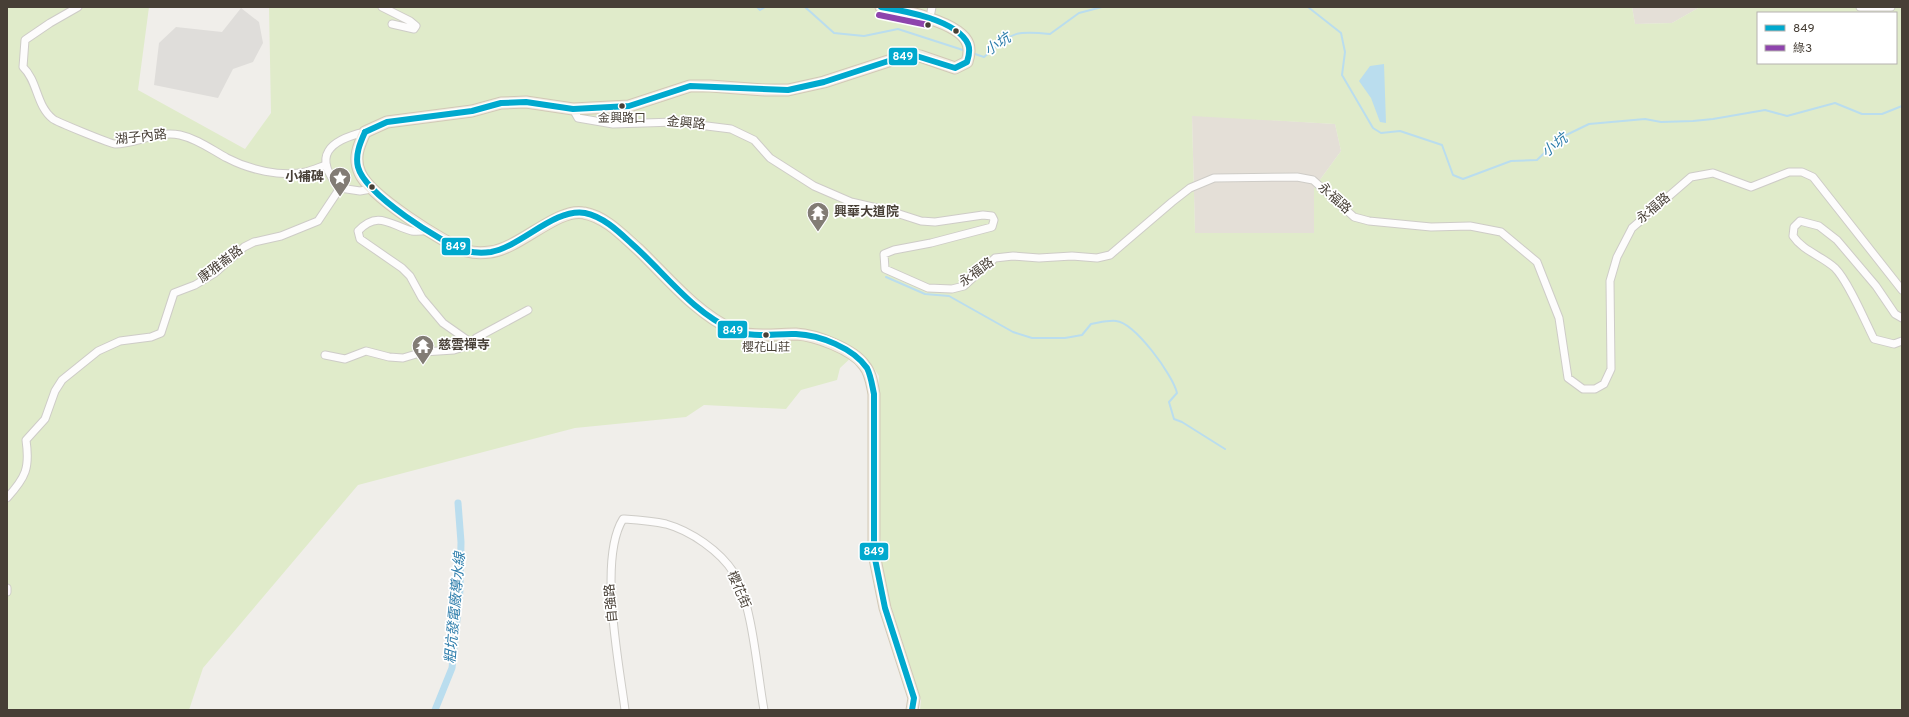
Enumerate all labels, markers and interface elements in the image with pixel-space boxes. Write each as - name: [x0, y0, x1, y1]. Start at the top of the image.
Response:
- legend: [1757, 12, 1897, 64]
- unlabelled marker: [923, 20, 933, 30]
- text: 849: [1793, 21, 1815, 37]
- unlabelled marker: [951, 26, 961, 36]
- water label: 小坑: [982, 29, 1016, 60]
- text: 綠3: [1793, 41, 1812, 57]
- line badge: 849: [888, 47, 918, 66]
- text: 849: [893, 50, 914, 64]
- marker: 金興路口: [617, 101, 627, 111]
- place label: 金興路口: [598, 111, 646, 127]
- street label: 金興路: [666, 113, 706, 134]
- street label: 湖子內路: [114, 127, 168, 149]
- water label: 小坑: [1539, 129, 1573, 161]
- place icon: 小補碑: [327, 165, 353, 198]
- place label: 小補碑: [285, 169, 324, 186]
- street label: 永福路: [1314, 180, 1354, 218]
- unlabelled marker: [367, 182, 377, 192]
- street label: 永福路: [1634, 190, 1674, 228]
- temple icon: 興華大道院: [805, 200, 831, 233]
- place label: 興華大道院: [834, 204, 899, 221]
- line badge: 849: [441, 237, 471, 256]
- text: 849: [446, 240, 467, 254]
- street label: 康雅崙路: [195, 242, 247, 287]
- street label: 永福路: [957, 255, 997, 291]
- line badge: 849: [717, 320, 748, 339]
- text: 849: [723, 324, 744, 338]
- marker: 櫻花山莊: [761, 330, 771, 340]
- temple icon: 慈雲禪寺: [410, 333, 436, 366]
- place label: 慈雲禪寺: [438, 337, 490, 354]
- place label: 櫻花山莊: [742, 340, 790, 356]
- line badge: 849: [859, 542, 889, 561]
- text: 849: [864, 545, 885, 559]
- water label: 粗坑發電廠導水線: [442, 549, 470, 665]
- street label: 櫻花街: [723, 569, 753, 611]
- street label: 自強路: [602, 583, 622, 623]

